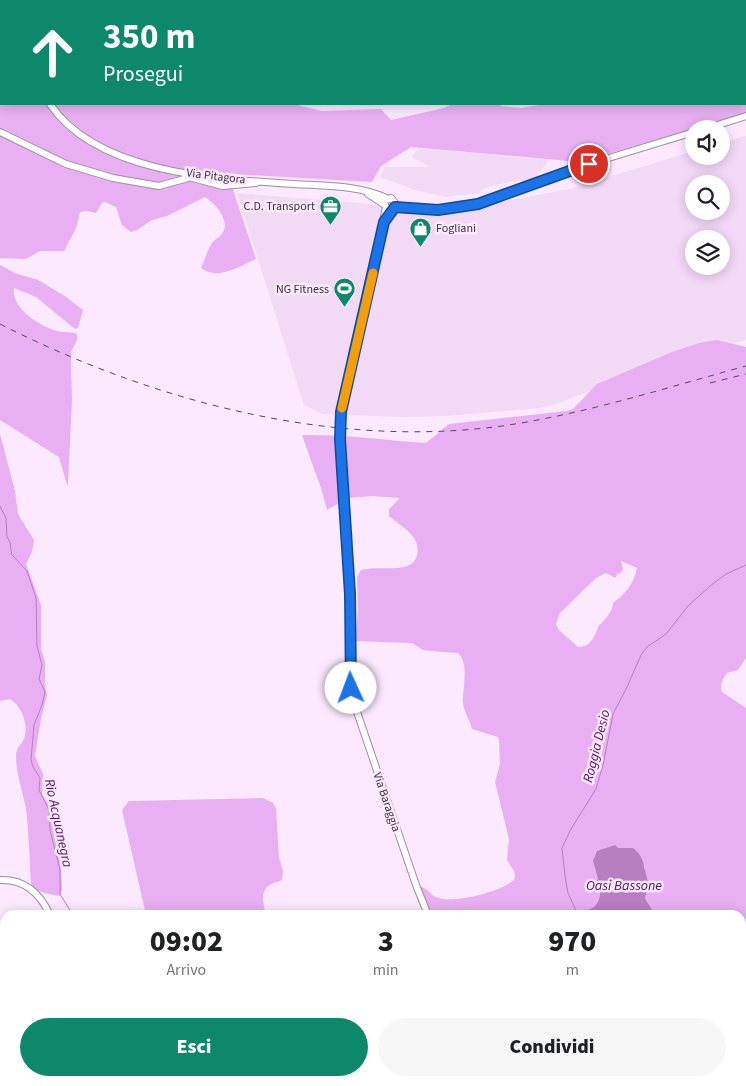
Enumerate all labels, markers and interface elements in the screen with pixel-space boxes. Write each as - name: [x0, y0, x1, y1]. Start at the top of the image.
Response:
- text: 350 m: [103, 12, 195, 62]
- icon: ahead: [20, 20, 85, 85]
- text: Prosegui: [103, 58, 183, 90]
- map controls: [685, 120, 730, 275]
- button: sound: [685, 120, 730, 165]
- pin: [568, 143, 610, 185]
- icon: arrive: [575, 150, 603, 178]
- street label: Via Pitagora: [185, 164, 247, 189]
- button: search: [685, 175, 730, 220]
- office icon: C.D. Transport: [319, 194, 343, 225]
- place label: C.D. Transport: [244, 198, 315, 215]
- shop icon: Fogliani: [408, 216, 432, 247]
- place label: Fogliani: [436, 220, 476, 237]
- button: layers: [685, 230, 730, 275]
- sports icon: NG Fitness: [333, 277, 357, 308]
- place label: NG Fitness: [276, 281, 329, 298]
- position arrow: [324, 661, 376, 713]
- water label: Roggia Desio: [578, 708, 616, 785]
- street label: Via Baraggia: [368, 770, 405, 834]
- water label: Rio Acquanegra: [39, 777, 77, 870]
- water label: Oasi Bassone: [586, 876, 662, 896]
- text: 09:02: [150, 920, 223, 963]
- text: 3: [378, 920, 394, 963]
- text: 970: [548, 920, 596, 963]
- text: Arrivo: [166, 959, 206, 981]
- text: min: [373, 959, 399, 981]
- text: m: [566, 959, 579, 981]
- button: Esci: [20, 1018, 368, 1076]
- button: Condividi: [378, 1018, 726, 1076]

